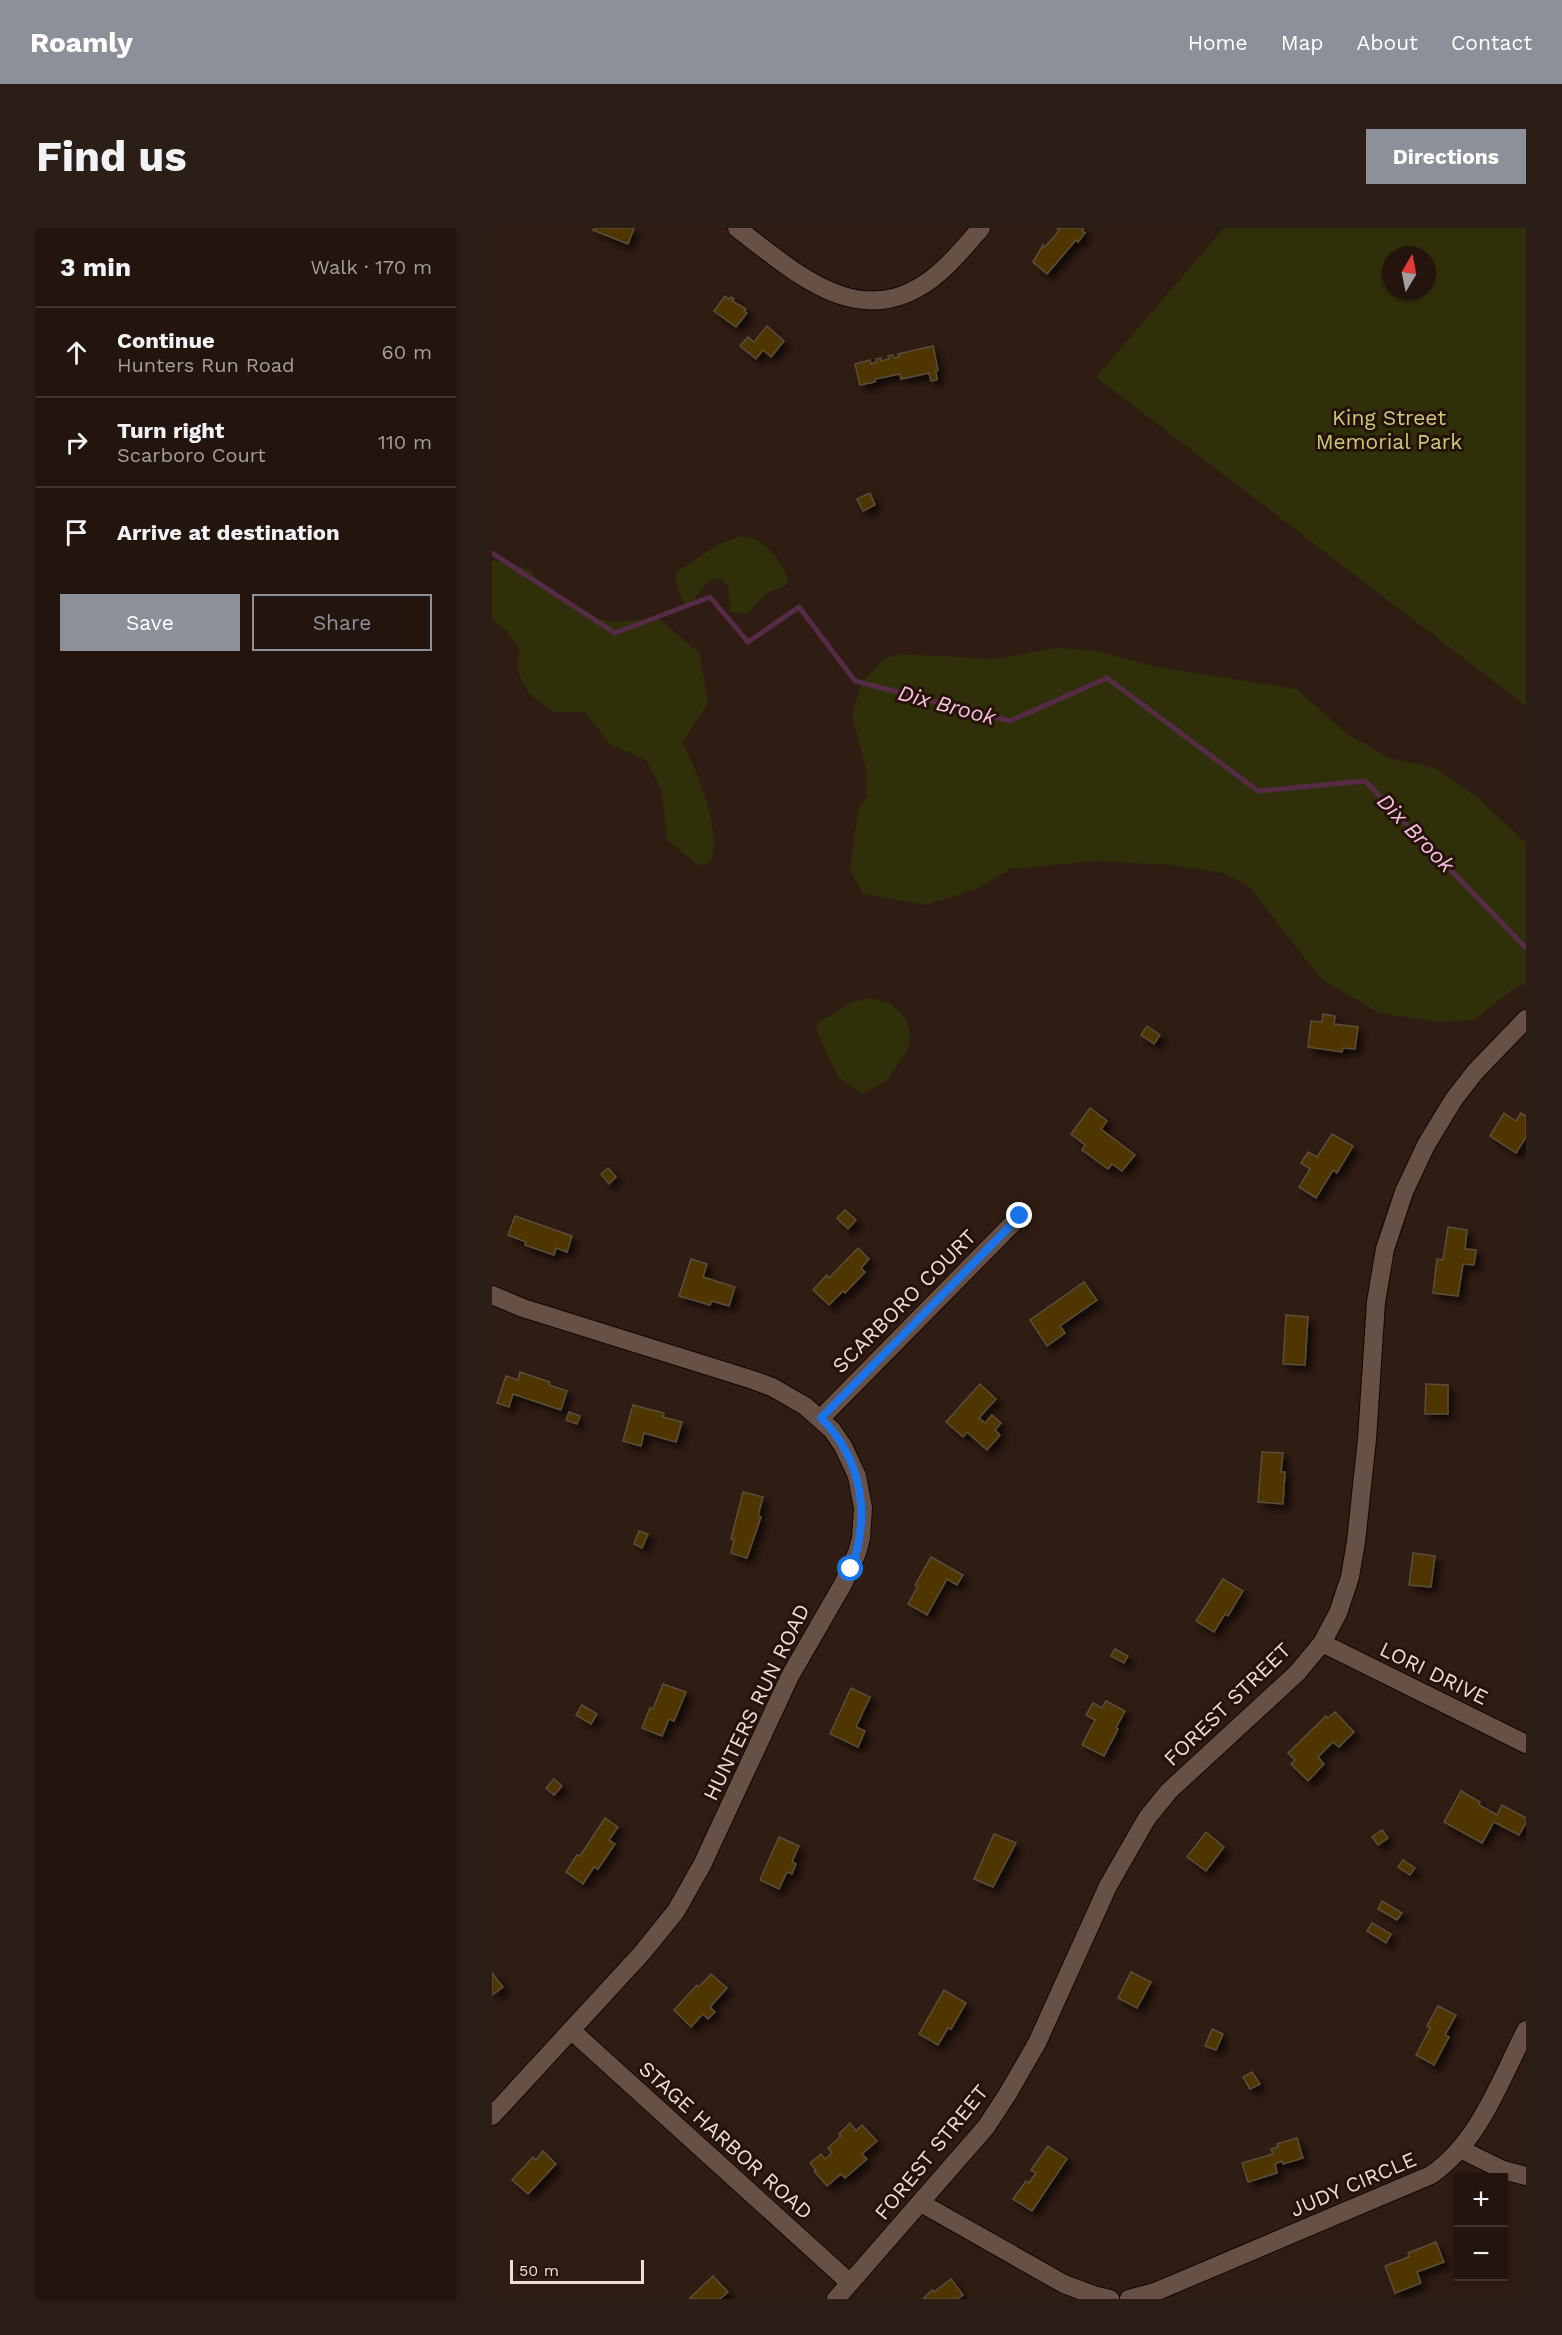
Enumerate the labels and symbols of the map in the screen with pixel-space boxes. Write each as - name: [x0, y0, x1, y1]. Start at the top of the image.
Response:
- north arrow: [1382, 246, 1436, 300]
- park label: King Street Memorial Park: [1316, 405, 1462, 454]
- water label: Dix Brook: [895, 680, 1000, 730]
- water label: Dix Brook: [1372, 788, 1460, 878]
- route end: [1006, 1202, 1032, 1228]
- street label: SCARBORO COURT: [827, 1224, 981, 1378]
- route start: [837, 1555, 863, 1581]
- street label: HUNTERS RUN ROAD: [697, 1600, 815, 1804]
- street label: LORI DRIVE: [1376, 1636, 1492, 1710]
- street label: FOREST STREET: [1158, 1637, 1296, 1771]
- street label: STAGE HARBOR ROAD: [634, 2056, 818, 2224]
- street label: FOREST STREET: [869, 2079, 993, 2225]
- street label: JUDY CIRCLE: [1286, 2146, 1420, 2222]
- scale bar: [510, 2257, 644, 2284]

